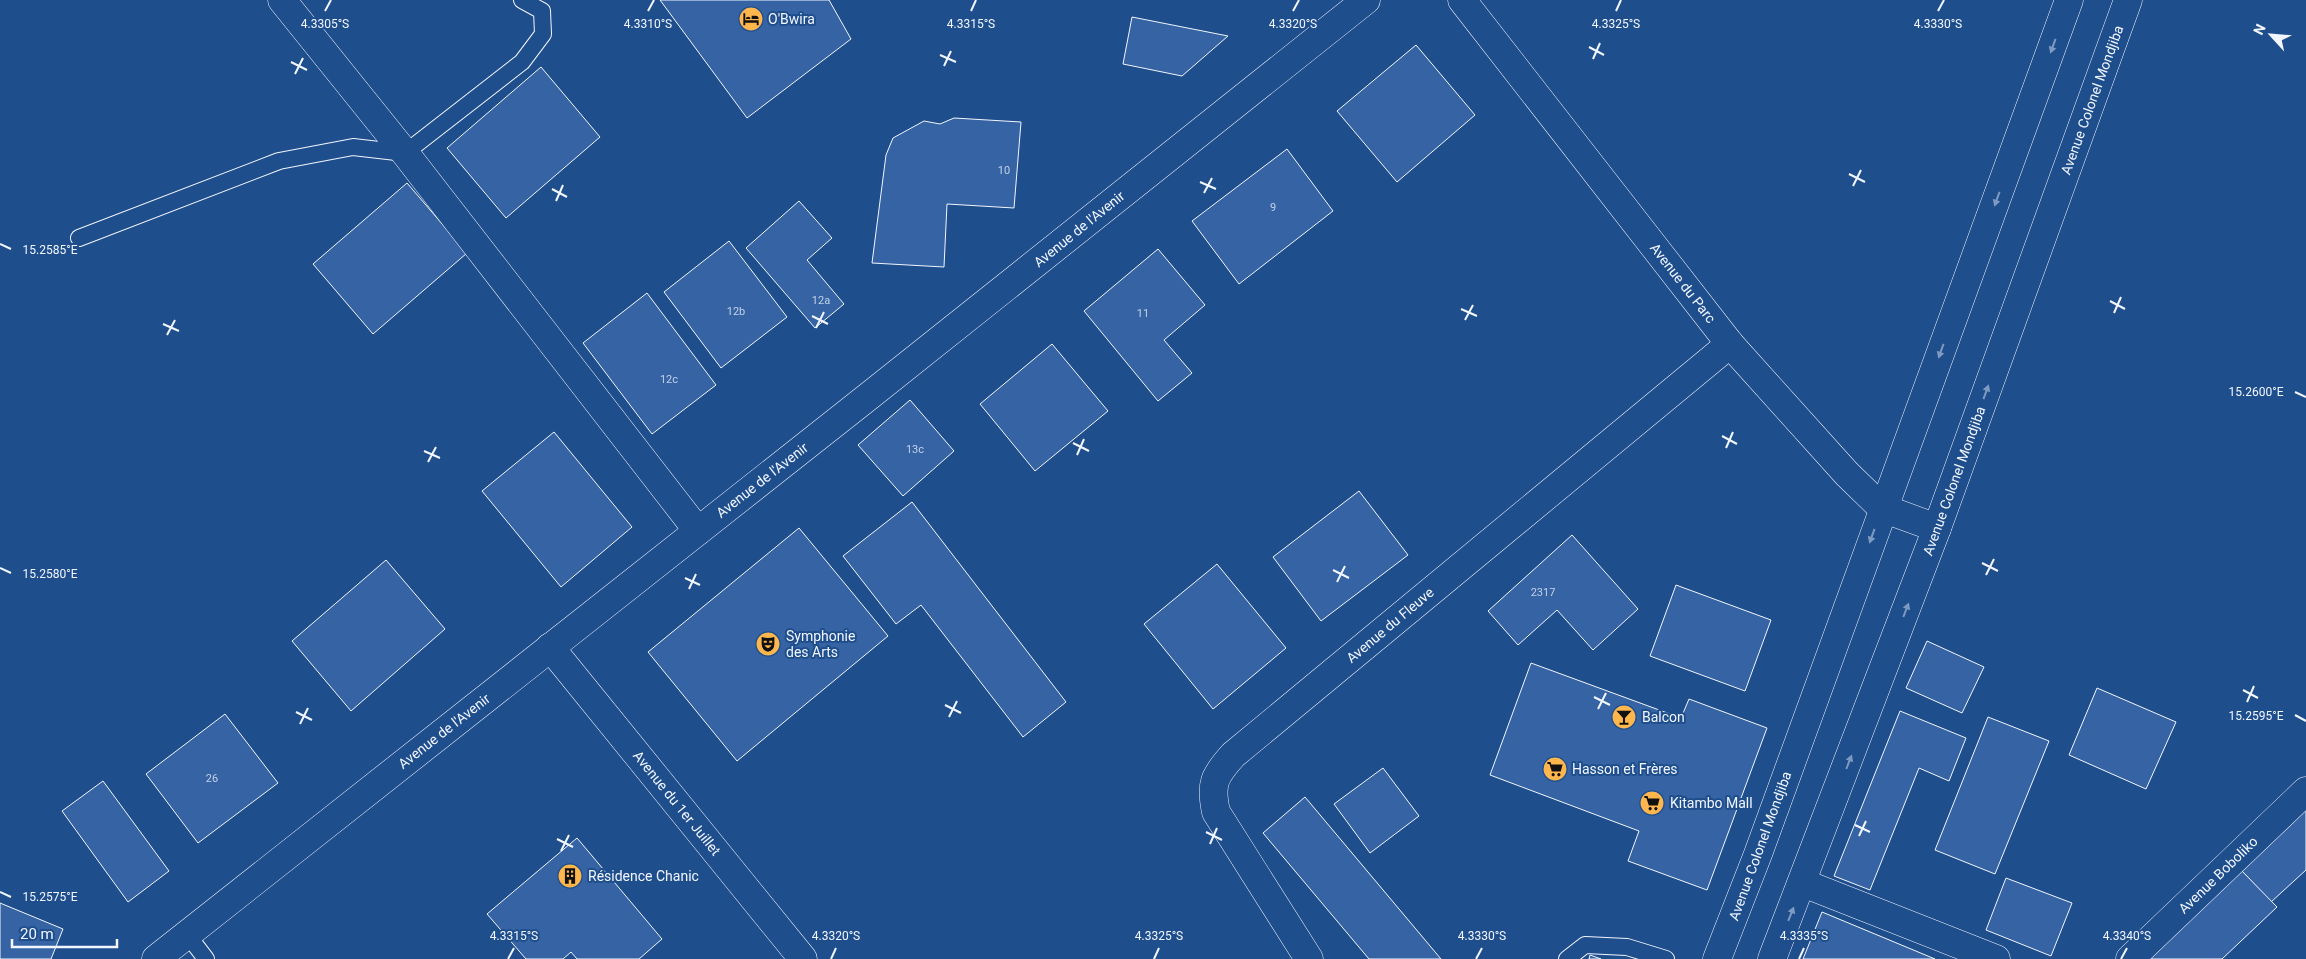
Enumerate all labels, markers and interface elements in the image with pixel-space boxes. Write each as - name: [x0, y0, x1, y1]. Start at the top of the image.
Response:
- hotel icon: O'Bwira: [738, 6, 764, 32]
- north arrow: [2246, 10, 2296, 60]
- place label: O'Bwira: [768, 11, 815, 27]
- text: 4.3305°S: [301, 17, 349, 31]
- text: 4.3310°S: [624, 17, 672, 31]
- text: 4.3315°S: [947, 17, 995, 31]
- text: 4.3320°S: [1269, 17, 1317, 31]
- text: 4.3325°S: [1592, 17, 1640, 31]
- text: 4.3330°S: [1914, 17, 1962, 31]
- text: N: [2250, 21, 2269, 37]
- street label: Avenue Colonel Mondjiba: [2057, 23, 2127, 177]
- one-way arrow: [2049, 39, 2057, 54]
- house number: 10: [998, 164, 1010, 177]
- street label: Avenue de l'Avenir: [1030, 187, 1128, 270]
- one-way arrow: [1993, 192, 2001, 207]
- house number: 9: [1270, 201, 1276, 214]
- street label: Avenue du Parc: [1647, 240, 1719, 326]
- text: 15.2585°E: [23, 243, 78, 257]
- house number: 12a: [812, 294, 830, 307]
- house number: 12b: [727, 305, 745, 318]
- house number: 11: [1137, 307, 1149, 320]
- one-way arrow: [1937, 344, 1945, 359]
- house number: 12c: [660, 373, 678, 386]
- one-way arrow: [1982, 384, 1990, 399]
- text: 15.2600°E: [2229, 385, 2284, 399]
- street label: Avenue Colonel Mondjiba: [1919, 404, 1989, 558]
- street label: Avenue de l'Avenir: [713, 439, 811, 521]
- house number: 13c: [906, 443, 924, 456]
- one-way arrow: [1868, 529, 1875, 544]
- text: 15.2580°E: [23, 567, 78, 581]
- street label: Avenue du Fleuve: [1343, 584, 1437, 666]
- house number: 2317: [1531, 586, 1555, 599]
- one-way arrow: [1902, 602, 1910, 617]
- place label: Symphonie des Arts: [786, 628, 855, 660]
- theatre icon: Symphonie des Arts: [755, 631, 781, 657]
- street label: Avenue de l'Avenir: [395, 690, 493, 772]
- bar icon: Balcon: [1611, 704, 1637, 730]
- place label: Balcon: [1642, 709, 1685, 725]
- text: 15.2595°E: [2229, 709, 2284, 723]
- street label: Avenue du 1er Juillet: [630, 748, 724, 859]
- one-way arrow: [1845, 755, 1853, 769]
- supermarket icon: Hasson et Frères: [1542, 756, 1568, 782]
- place label: Hasson et Frères: [1572, 761, 1678, 777]
- street label: Avenue Colonel Mondjiba: [1725, 769, 1795, 923]
- house number: 26: [206, 772, 218, 785]
- supermarket icon: Kitambo Mall: [1639, 790, 1665, 816]
- place label: Kitambo Mall: [1670, 795, 1753, 811]
- street label: Avenue Boboliko: [2175, 833, 2261, 917]
- building icon: Résidence Chanic: [557, 863, 583, 889]
- place label: Résidence Chanic: [588, 868, 699, 884]
- text: 15.2575°E: [23, 890, 78, 904]
- one-way arrow: [1787, 907, 1795, 921]
- scale bar: [12, 916, 118, 948]
- text: 20 m: [20, 925, 54, 943]
- text: 4.3315°S: [490, 929, 538, 943]
- text: 4.3320°S: [812, 929, 860, 943]
- text: 4.3325°S: [1135, 929, 1183, 943]
- text: 4.3330°S: [1458, 929, 1506, 943]
- text: 4.3335°S: [1780, 929, 1828, 943]
- text: 4.3340°S: [2103, 929, 2151, 943]

